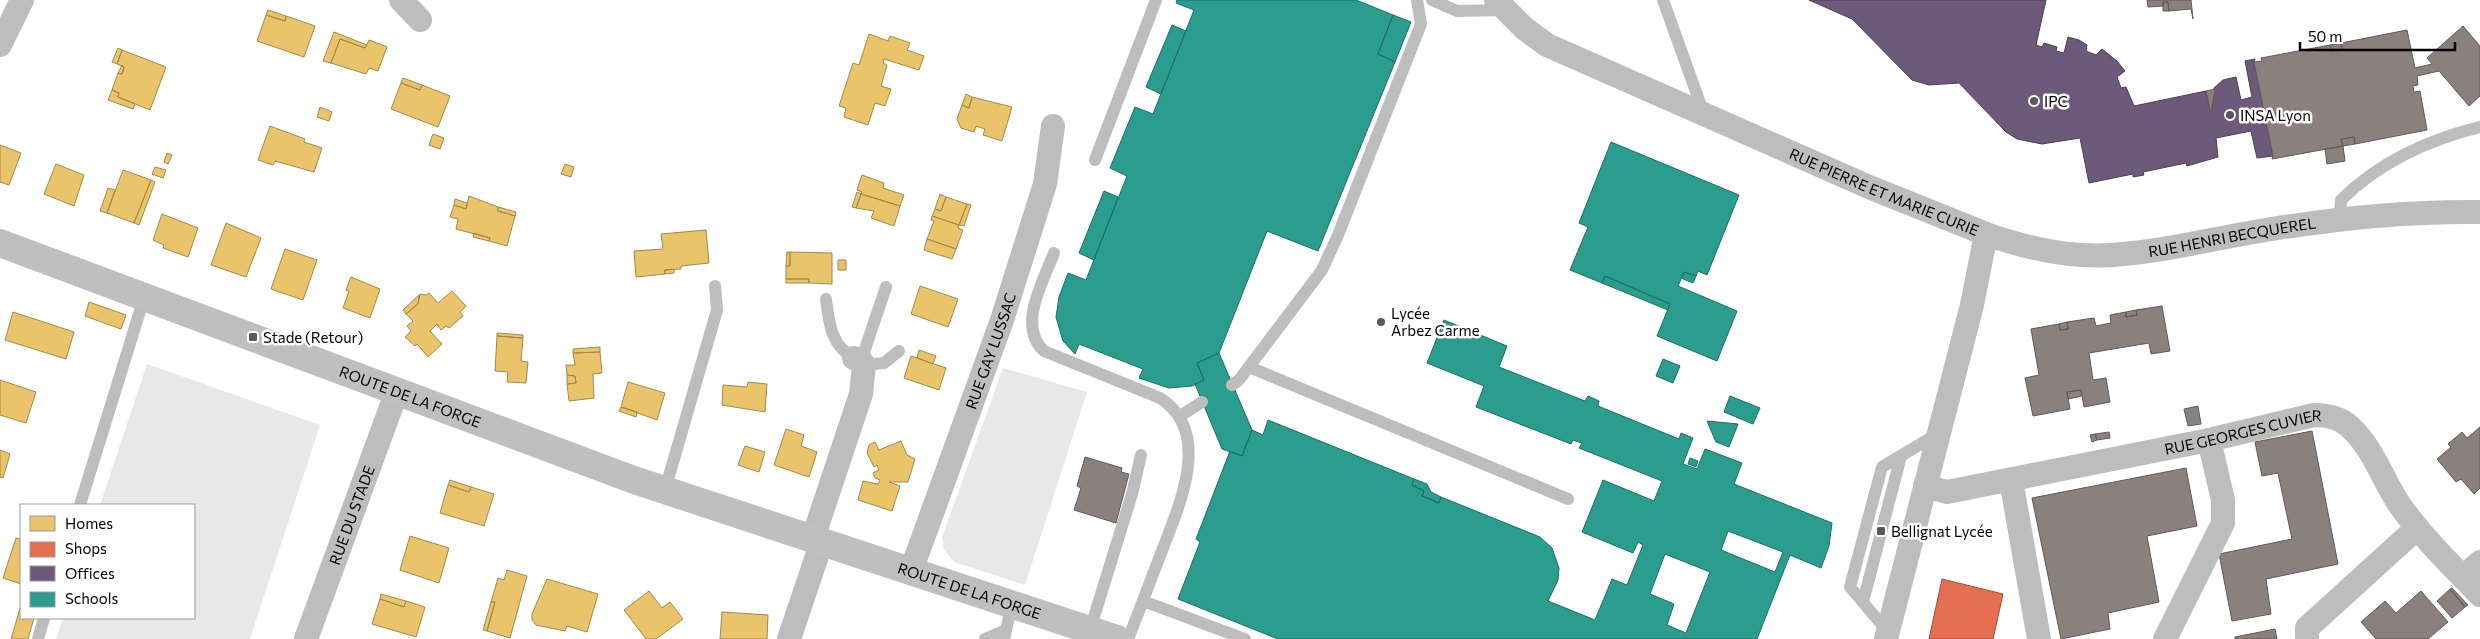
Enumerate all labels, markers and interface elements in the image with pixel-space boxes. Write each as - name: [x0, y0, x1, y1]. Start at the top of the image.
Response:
- scale bar: [2300, 20, 2455, 52]
- text: 50 m: [2308, 27, 2342, 45]
- place label: IPC: [2044, 92, 2068, 110]
- marker: IPC: [2028, 95, 2040, 107]
- place label: INSA Lyon: [2240, 106, 2311, 124]
- marker: INSA Lyon: [2224, 109, 2236, 121]
- street label: RUE PIERRE ET MARIE CURIE: [1787, 144, 1982, 239]
- street label: RUE HENRI BECQUEREL: [2147, 214, 2317, 260]
- street label: RUE GAY LUSSAC: [961, 290, 1019, 412]
- place label: Lycée Arbez Carme: [1391, 304, 1480, 339]
- marker: Lycée Arbez Carme: [1375, 316, 1387, 328]
- place label: Stade (Retour): [263, 328, 363, 346]
- marker: Stade (Retour): [247, 331, 259, 343]
- street label: ROUTE DE LA FORGE: [337, 362, 484, 431]
- street label: RUE GEORGES CUVIER: [2163, 406, 2322, 458]
- street label: RUE DU STADE: [325, 463, 378, 567]
- legend: [20, 504, 195, 619]
- text: Homes: [65, 514, 113, 532]
- place label: Bellignat Lycée: [1891, 522, 1993, 540]
- marker: Bellignat Lycée: [1875, 525, 1887, 537]
- text: Shops: [65, 539, 107, 557]
- street label: ROUTE DE LA FORGE: [896, 558, 1043, 622]
- text: Offices: [65, 564, 115, 582]
- text: Schools: [65, 589, 119, 607]

